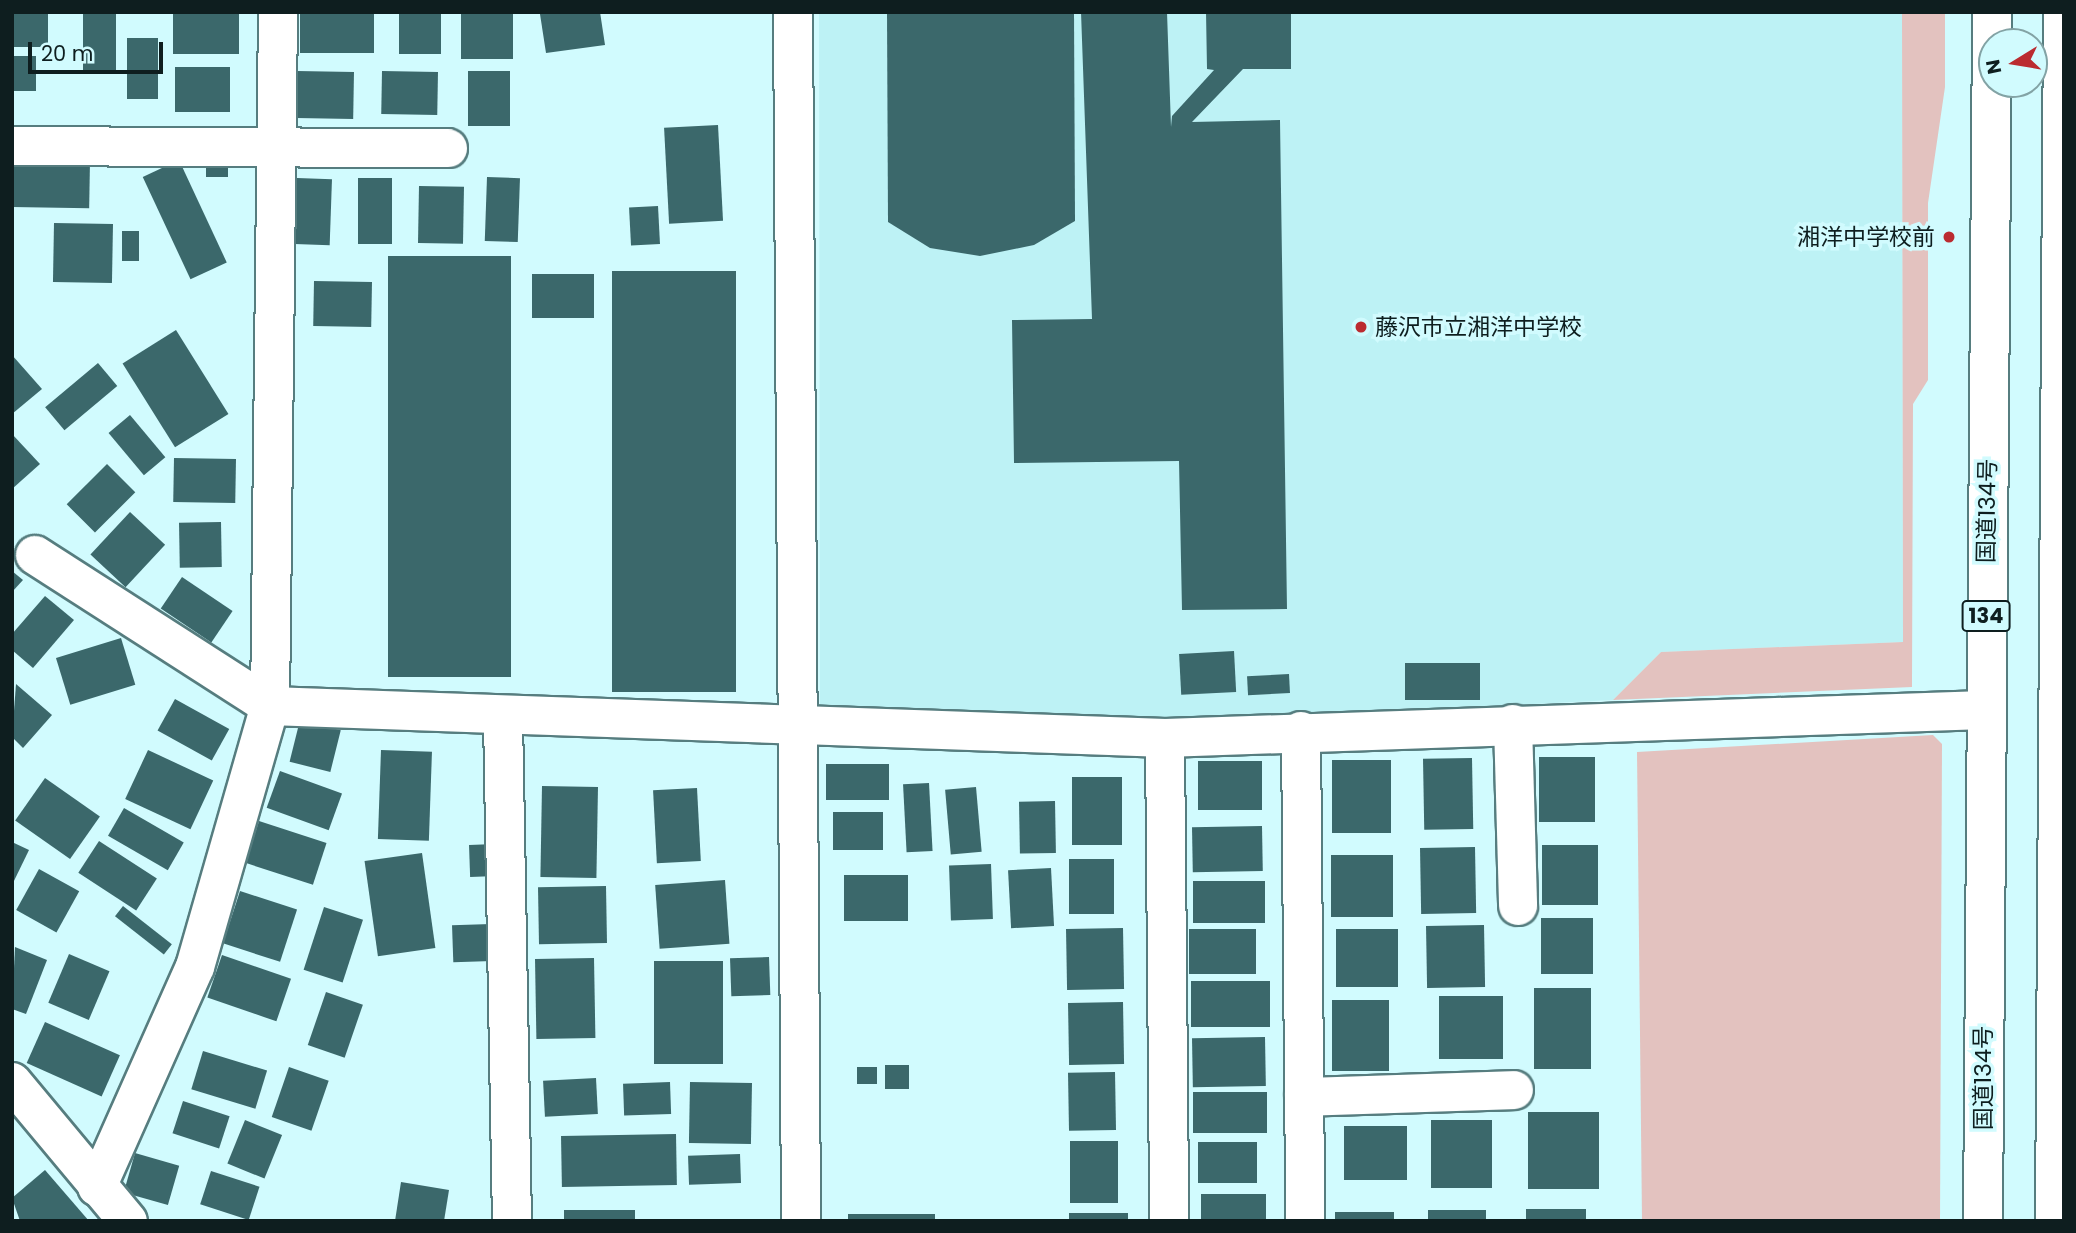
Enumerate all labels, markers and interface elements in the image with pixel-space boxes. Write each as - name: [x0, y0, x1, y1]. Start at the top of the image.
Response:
- scale bar: [32, 28, 166, 72]
- north arrow: [1978, 28, 2048, 98]
- text: 20 m: [41, 39, 94, 68]
- text: N: [1979, 57, 2008, 76]
- place label: 湘洋中学校前: [1797, 223, 1935, 251]
- marker: 湘洋中学校前: [1941, 229, 1957, 245]
- place label: 藤沢市立湘洋中学校: [1375, 313, 1582, 341]
- marker: 藤沢市立湘洋中学校: [1353, 319, 1369, 335]
- street label: 国道134号: [1972, 459, 2002, 563]
- road number: 134: [1962, 598, 2010, 634]
- street label: 国道134号: [1969, 1026, 1997, 1130]

